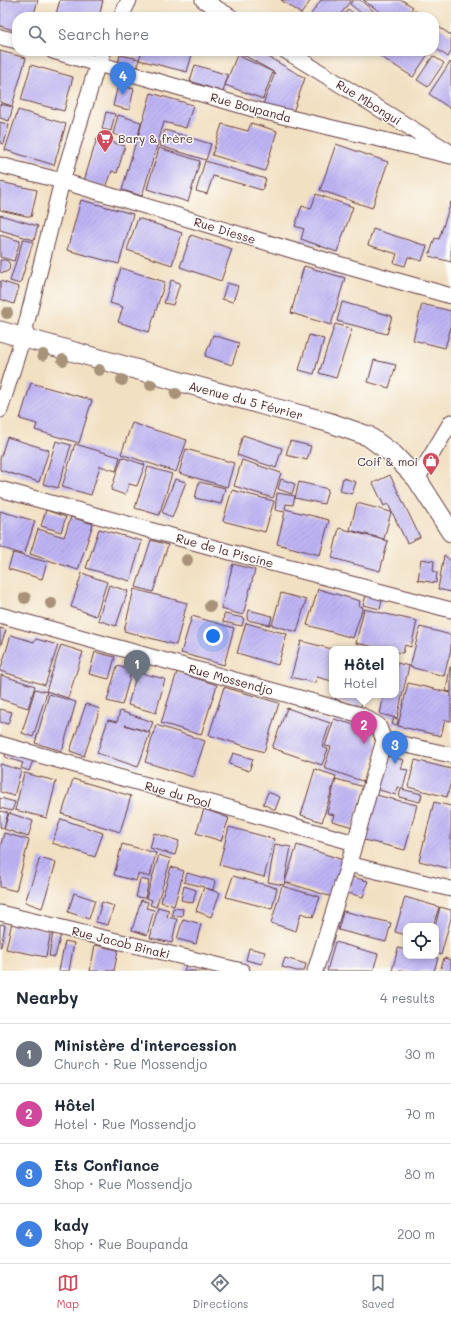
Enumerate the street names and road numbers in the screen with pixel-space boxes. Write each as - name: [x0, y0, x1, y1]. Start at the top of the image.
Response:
- street label: Rue Mbongui: [334, 76, 404, 128]
- street label: Rue Boupanda: [209, 88, 293, 126]
- street label: Rue Diesse: [192, 213, 258, 247]
- street label: Avenue du 5 Février: [187, 377, 305, 423]
- street label: Rue de la Piscine: [174, 529, 276, 571]
- street label: Rue Mossendjo: [187, 660, 275, 698]
- street label: Rue du Pool: [143, 777, 213, 811]
- street label: Rue Jacob Binaki: [70, 922, 172, 962]

